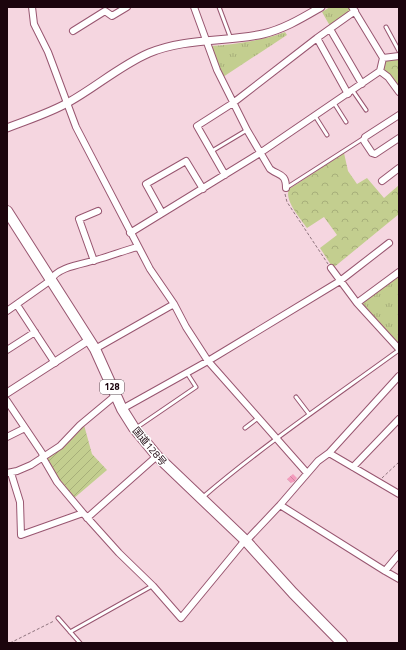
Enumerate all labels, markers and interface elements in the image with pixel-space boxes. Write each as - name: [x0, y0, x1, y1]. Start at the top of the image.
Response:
- road number: 128: [100, 380, 124, 394]
- street label: 国道128号: [129, 424, 170, 469]

